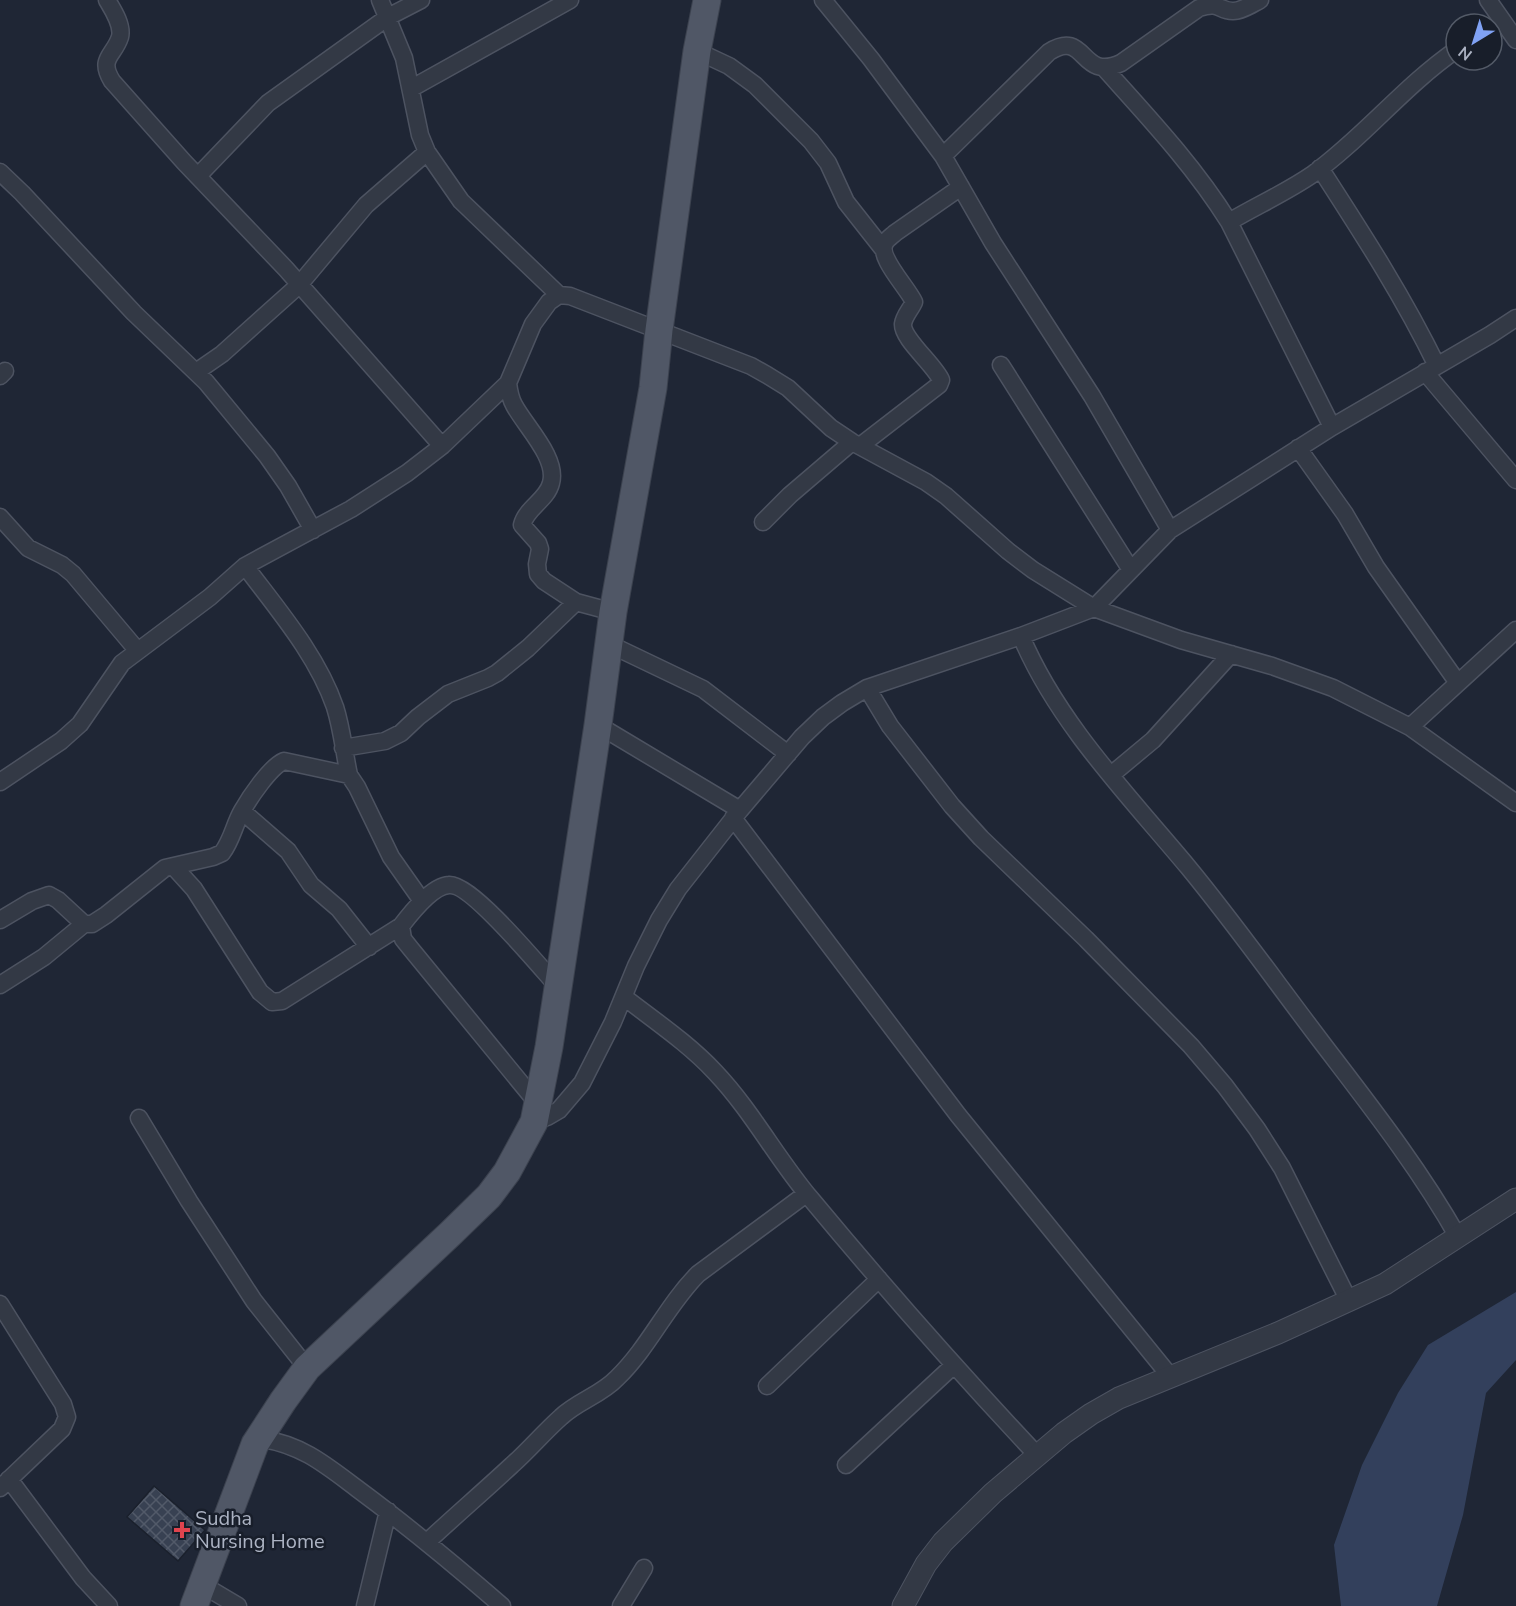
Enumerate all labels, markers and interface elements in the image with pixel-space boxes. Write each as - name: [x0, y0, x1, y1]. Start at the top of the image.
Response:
- north arrow: [1444, 12, 1504, 72]
- text: N: [1454, 41, 1477, 65]
- place label: Sudha Nursing Home: [195, 1505, 325, 1555]
- marker: Sudha Nursing Home: [173, 1521, 191, 1539]

